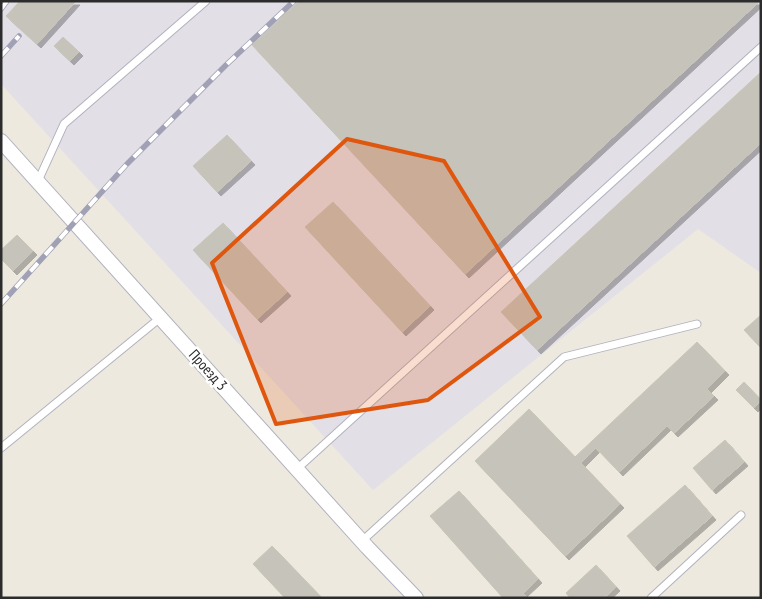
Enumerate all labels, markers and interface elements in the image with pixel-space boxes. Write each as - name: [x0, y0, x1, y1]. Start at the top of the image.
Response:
- street label: Проезд 3: [185, 345, 232, 394]

